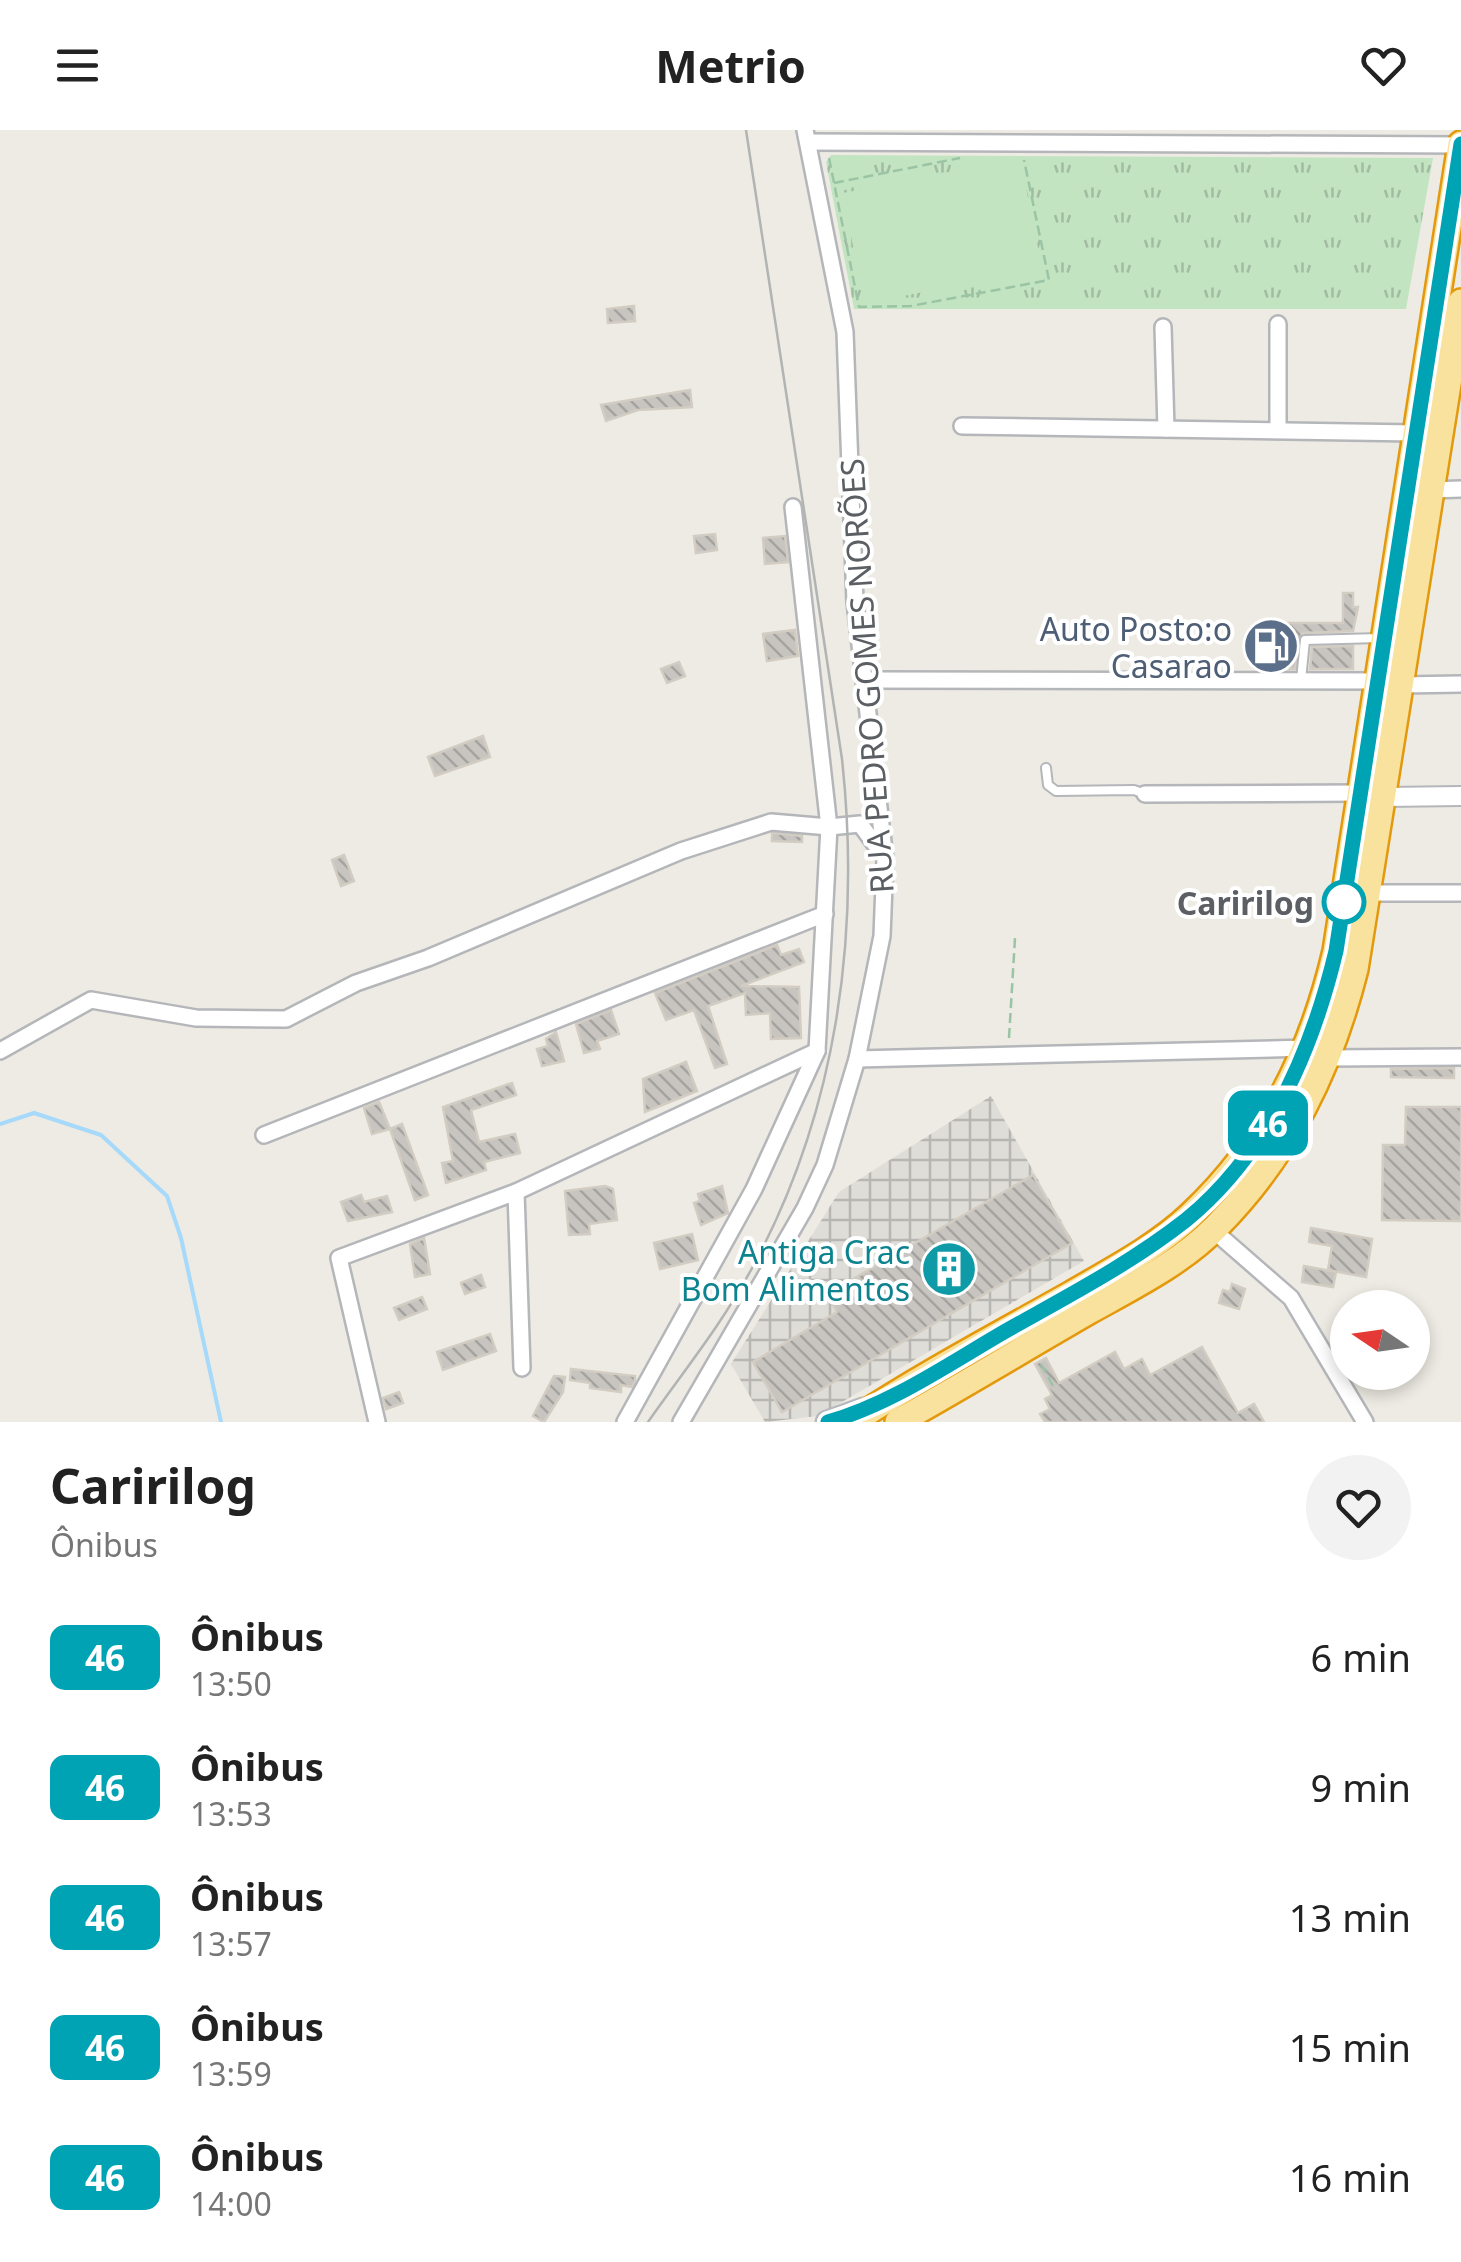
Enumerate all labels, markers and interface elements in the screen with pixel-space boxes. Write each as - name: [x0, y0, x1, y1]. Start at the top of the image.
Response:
- text: Metrio: [655, 35, 806, 96]
- icon: menu: [50, 38, 105, 93]
- icon: heart: [1356, 38, 1411, 93]
- street label: RUA PEDRO GOMES NORÕES: [829, 457, 903, 895]
- place label: Auto Posto:o Casarao: [1040, 607, 1232, 687]
- fuel station icon: Auto Posto:o Casarao: [1241, 616, 1301, 676]
- place label: Caririlog: [1177, 881, 1314, 924]
- marker: Caririlog: [1323, 881, 1365, 923]
- line badge: 46: [1223, 1090, 1313, 1156]
- text: 46: [1248, 1100, 1288, 1147]
- place label: Antiga Crac Bom Alimentos: [681, 1230, 910, 1310]
- building icon: Antiga Crac Bom Alimentos: [919, 1239, 979, 1299]
- north arrow: [1330, 1290, 1430, 1390]
- map controls: [1330, 1290, 1430, 1390]
- text: Caririlog: [50, 1453, 256, 1518]
- button: heart: [1306, 1455, 1411, 1560]
- text: Ônibus: [50, 1523, 158, 1566]
- text: Ônibus: [190, 1610, 324, 1662]
- text: 6 min: [1311, 1631, 1411, 1683]
- text: 46: [85, 1634, 125, 1681]
- text: 13:50: [190, 1662, 272, 1705]
- text: Ônibus: [190, 1740, 324, 1792]
- text: 9 min: [1311, 1761, 1411, 1813]
- text: 46: [85, 1764, 125, 1811]
- text: 13:53: [190, 1792, 272, 1835]
- text: Ônibus: [190, 1870, 324, 1922]
- text: 13 min: [1289, 1891, 1411, 1943]
- text: 46: [85, 1894, 125, 1941]
- text: 13:57: [190, 1922, 272, 1965]
- text: Ônibus: [190, 2000, 324, 2052]
- text: 15 min: [1289, 2021, 1411, 2073]
- text: 46: [85, 2024, 125, 2071]
- text: 13:59: [190, 2052, 272, 2095]
- text: Ônibus: [190, 2130, 324, 2182]
- text: 16 min: [1289, 2151, 1411, 2203]
- text: 46: [85, 2154, 125, 2201]
- text: 14:00: [190, 2182, 272, 2225]

